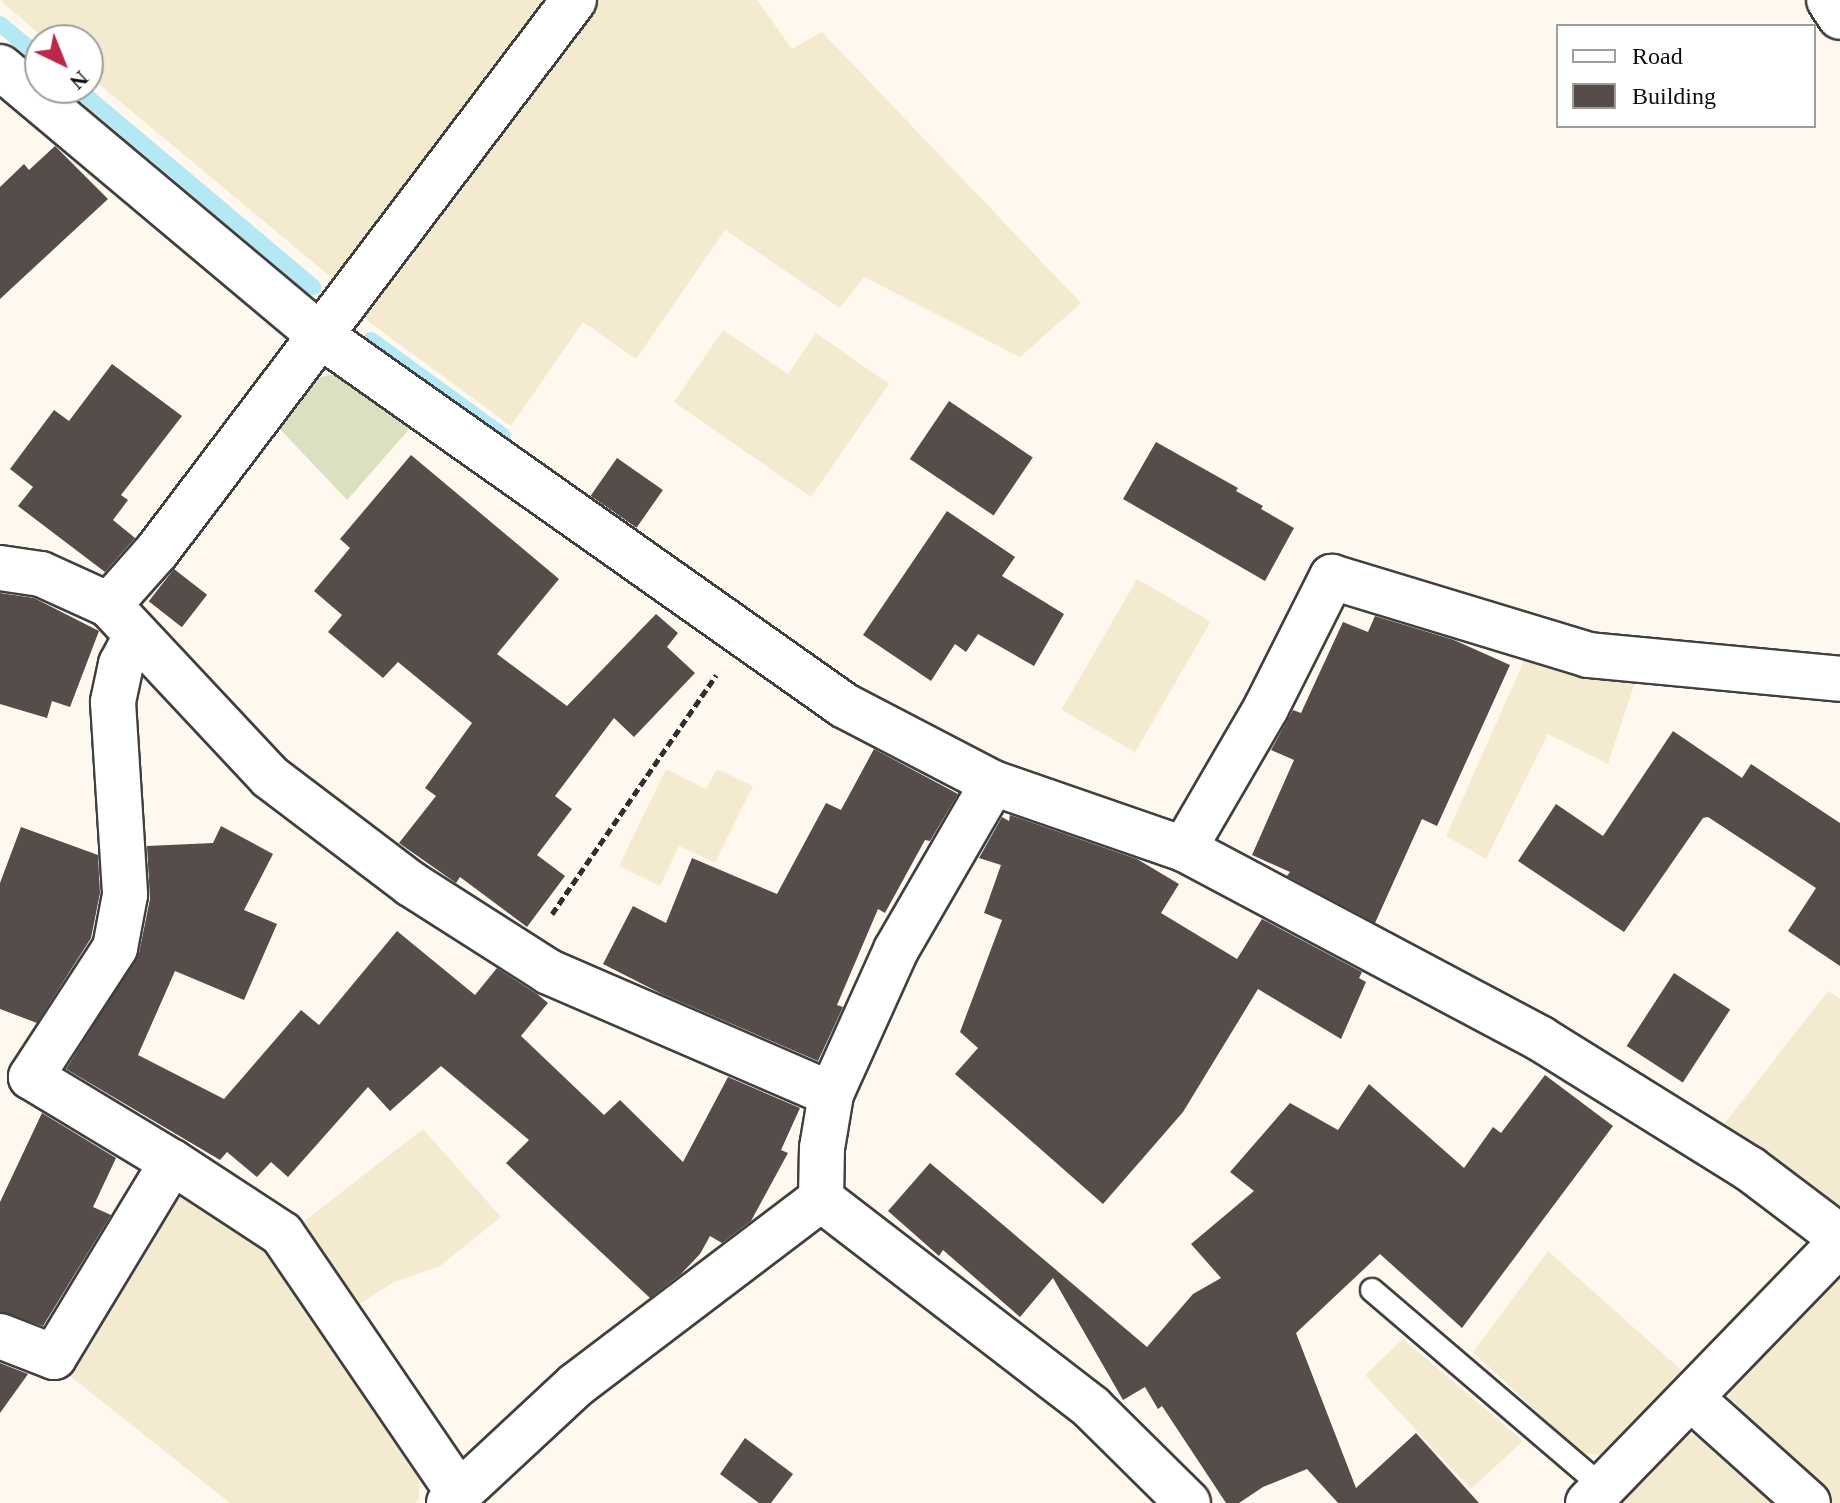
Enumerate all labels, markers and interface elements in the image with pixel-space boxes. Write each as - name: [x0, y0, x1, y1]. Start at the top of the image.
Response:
- north arrow: [24, 24, 104, 104]
- legend: [1556, 24, 1816, 128]
- text: Road: [1632, 43, 1683, 69]
- text: N: [65, 66, 94, 95]
- text: Building: [1632, 83, 1716, 109]

